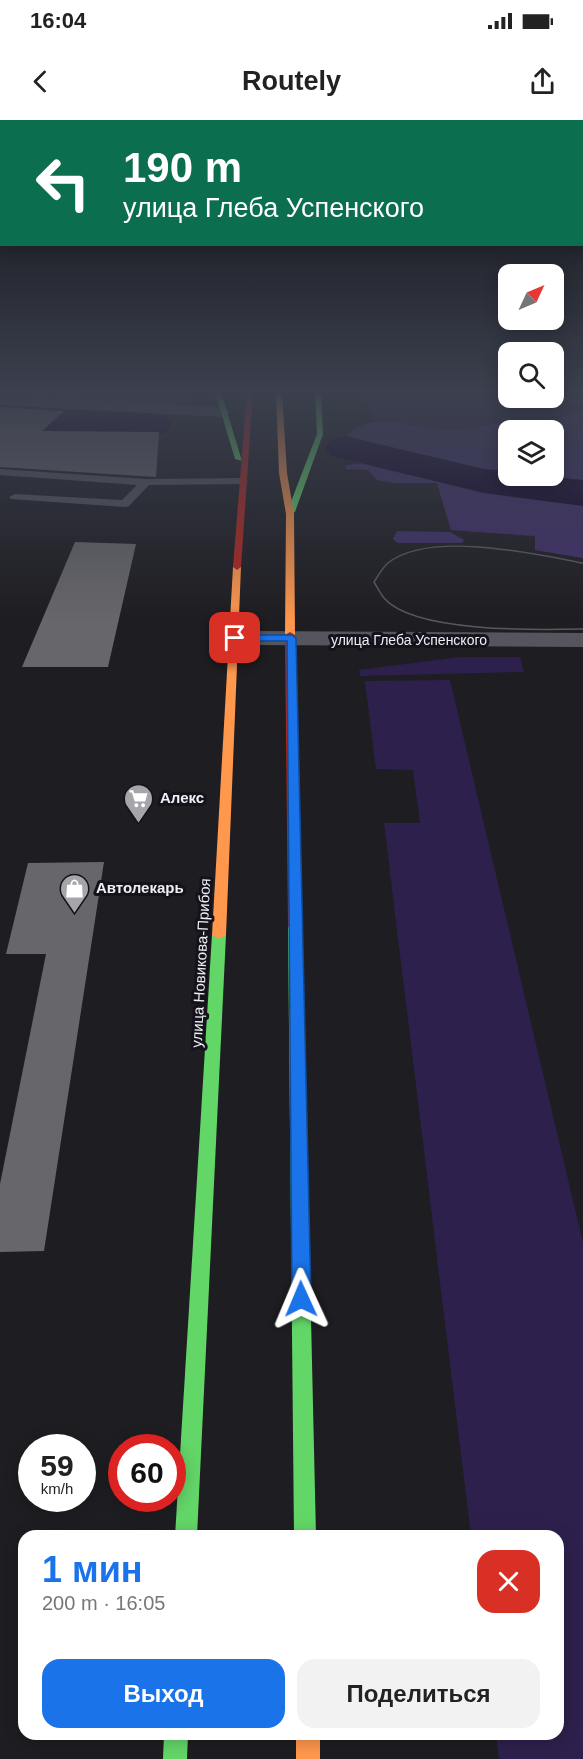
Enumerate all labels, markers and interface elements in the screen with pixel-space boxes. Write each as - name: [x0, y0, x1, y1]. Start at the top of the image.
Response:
- text: 16:04: [30, 8, 86, 33]
- icon: back: [24, 65, 57, 98]
- icon: share: [526, 65, 559, 98]
- text: Routely: [242, 66, 341, 96]
- icon: left: [24, 144, 102, 222]
- text: 190 m: [123, 144, 242, 191]
- text: улица Глеба Успенского: [123, 193, 424, 223]
- north arrow: [498, 264, 564, 330]
- map controls: [498, 264, 564, 486]
- button: search: [498, 342, 564, 408]
- button: layers: [498, 420, 564, 486]
- pin: [209, 612, 260, 663]
- icon: arrive: [218, 621, 251, 654]
- street label: улица Глеба Успенского: [331, 632, 487, 648]
- supermarket icon: Алекс: [123, 782, 155, 824]
- place label: Алекс: [160, 789, 204, 806]
- shop icon: Автолекарь: [59, 872, 91, 914]
- street label: улица Новикова-Прибоя: [188, 878, 213, 1048]
- place label: Автолекарь: [96, 879, 184, 896]
- position arrow: [269, 1267, 333, 1331]
- speed limit sign: 60: [108, 1434, 186, 1512]
- text: 59: [40, 1449, 74, 1482]
- text: km/h: [41, 1480, 73, 1497]
- text: 1 мин: [42, 1549, 143, 1590]
- button: close: [477, 1550, 540, 1613]
- text: 200 m · 16:05: [42, 1592, 165, 1614]
- button: Выход: [42, 1659, 285, 1728]
- button: Поделиться: [297, 1659, 540, 1728]

